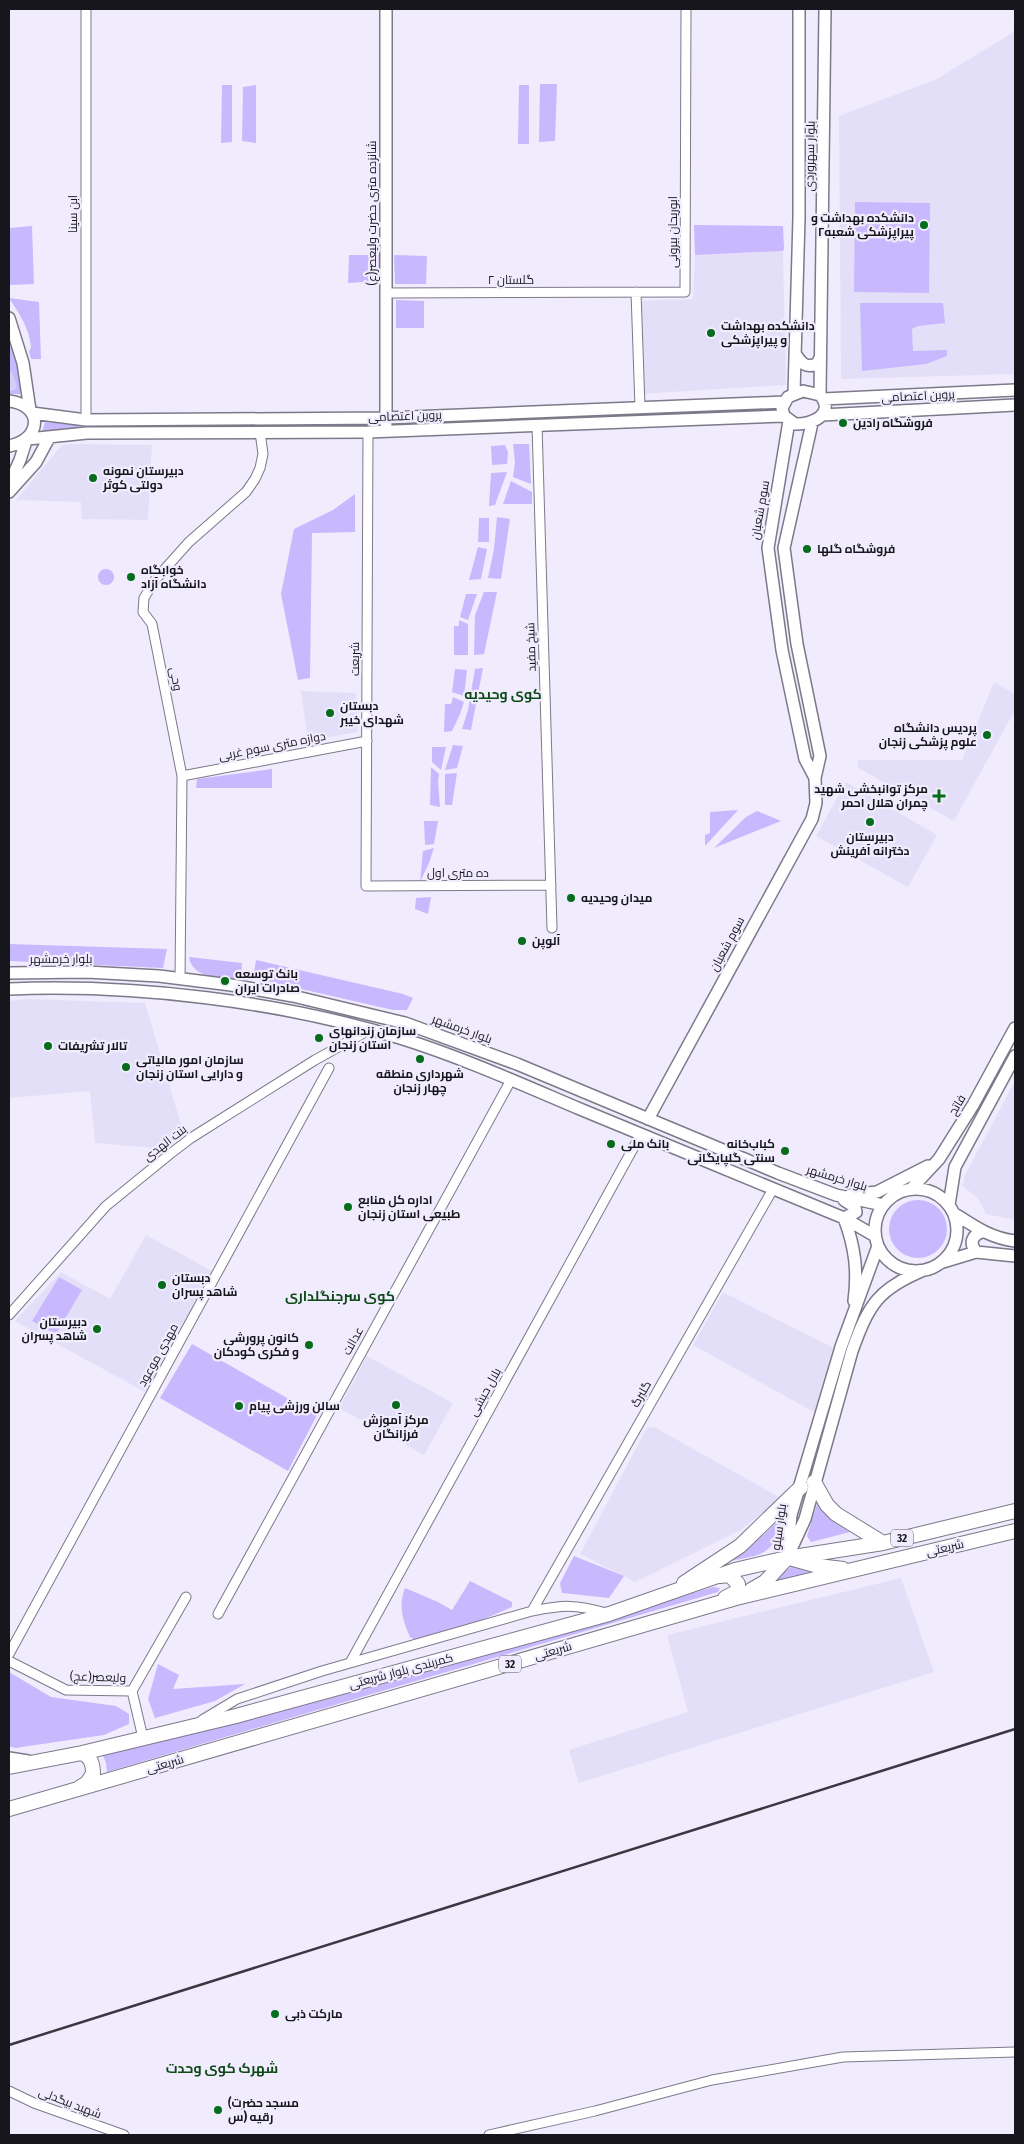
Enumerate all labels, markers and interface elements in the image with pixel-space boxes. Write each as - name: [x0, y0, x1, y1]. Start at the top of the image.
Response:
- street label: بلوار سهروردی: [802, 121, 818, 191]
- street label: شانزده متری حضرت ولیعصر(ع): [365, 141, 380, 285]
- street label: ابن سینا: [66, 195, 80, 233]
- street label: ابوریحان بیرونی: [666, 196, 680, 268]
- place label: دانشکده بهداشت و پیراپزشکى شعبه۲: [811, 211, 915, 241]
- marker: دانشکده بهداشت و پیراپزشکى شعبه۲: [918, 219, 930, 231]
- street label: گلستان ۲: [488, 273, 534, 287]
- place label: دانشکده بهداشت و پیراپزشکی: [721, 319, 815, 349]
- marker: دانشکده بهداشت و پیراپزشکی: [705, 327, 717, 339]
- street label: پروین اعتصامی: [881, 387, 956, 407]
- street label: پروین اعتصامی: [368, 408, 443, 426]
- place label: فروشگاه رادین: [853, 416, 933, 431]
- marker: فروشگاه رادین: [837, 417, 849, 429]
- place label: دبیرستان نمونه دولتی کوثر: [102, 464, 184, 493]
- marker: دبیرستان نمونه دولتی کوثر: [87, 472, 99, 484]
- street label: سوم شعبان: [748, 479, 773, 541]
- place label: فروشگاه گلها: [817, 542, 895, 557]
- marker: فروشگاه گلها: [801, 543, 813, 555]
- place label: خوابگاه دانشگاه آزاد: [141, 563, 206, 592]
- marker: خوابگاه دانشگاه آزاد: [125, 571, 137, 583]
- street label: شیخ مفید: [523, 622, 540, 672]
- street label: شریعت: [348, 642, 362, 676]
- street label: وحی: [167, 666, 185, 692]
- district label: کوی وحیدیه: [464, 686, 542, 703]
- place label: دبستان شهدای خیبر: [339, 699, 404, 728]
- marker: دبستان شهدای خیبر: [324, 707, 336, 719]
- place label: پردیس دانشگاه علوم پزشکى زنجان: [879, 721, 978, 751]
- street label: دوازه متری سوم غربی: [217, 729, 327, 764]
- marker: پردیس دانشگاه علوم پزشکى زنجان: [981, 729, 993, 741]
- place label: مرکز توانبخشی شهید چمران هلال احمر: [814, 782, 928, 812]
- marker: مرکز توانبخشی شهید چمران هلال احمر: [932, 789, 946, 803]
- marker: دبیرستان دخترانه آفرینش: [864, 816, 876, 828]
- place label: دبیرستان دخترانه آفرینش: [830, 830, 910, 859]
- street label: ده متری اول: [427, 866, 489, 880]
- place label: میدان وحیدیه: [581, 891, 653, 906]
- marker: میدان وحیدیه: [565, 892, 577, 904]
- street label: سوم شعبان: [707, 914, 748, 974]
- place label: آلوپن: [532, 934, 560, 950]
- marker: آلوپن: [516, 935, 528, 947]
- street label: بلوار خرمشهر: [29, 952, 92, 966]
- place label: بانک توسعه صادرات ایران: [235, 967, 300, 996]
- marker: بانک توسعه صادرات ایران: [219, 975, 231, 987]
- street label: بلوار خرمشهر: [429, 1011, 494, 1046]
- place label: سازمان زندانهای استان زنجان: [329, 1024, 416, 1053]
- marker: سازمان زندانهای استان زنجان: [313, 1032, 325, 1044]
- place label: تالار تشریفات: [58, 1039, 128, 1054]
- marker: تالار تشریفات: [42, 1040, 54, 1052]
- place label: سازمان امور مالیاتی و دارایی استان زنجان: [136, 1053, 244, 1082]
- marker: شهرداری منطقه چهار زنجان: [414, 1053, 426, 1065]
- marker: سازمان امور مالیاتی و دارایی استان زنجان: [120, 1061, 132, 1073]
- place label: شهرداری منطقه چهار زنجان: [376, 1067, 464, 1097]
- street label: فاتح: [945, 1092, 969, 1118]
- street label: بنت الهدی: [141, 1122, 189, 1164]
- place label: بانک ملی: [621, 1137, 669, 1152]
- place label: کباب‌خانه سنتی گلپایگانی: [687, 1137, 775, 1167]
- marker: بانک ملی: [605, 1138, 617, 1150]
- marker: کباب‌خانه سنتی گلپایگانی: [779, 1145, 791, 1157]
- street label: بلوار خرمشهر: [804, 1162, 869, 1194]
- place label: اداره کل منابع طبیعی استان زنجان: [358, 1193, 460, 1222]
- marker: اداره کل منابع طبیعی استان زنجان: [342, 1201, 354, 1213]
- place label: دبستان شاهد پسران: [172, 1271, 238, 1301]
- marker: دبستان شاهد پسران: [156, 1279, 168, 1291]
- district label: کوی سرجنگلداری: [285, 1288, 395, 1305]
- place label: دبیرستان شاهد پسران: [22, 1315, 87, 1345]
- street label: مهدی موعود: [135, 1321, 181, 1389]
- marker: دبیرستان شاهد پسران: [91, 1323, 103, 1335]
- street label: عدالت: [340, 1325, 366, 1357]
- place label: کانون پرورشی و فکری کودکان: [214, 1331, 299, 1360]
- marker: کانون پرورشی و فکری کودکان: [303, 1339, 315, 1351]
- street label: بلال حبشی: [466, 1365, 504, 1419]
- street label: گلبرگ: [628, 1378, 654, 1410]
- place label: سالن ورزشی پیام: [249, 1399, 340, 1415]
- marker: مرکز آموزش فرزانگان: [390, 1399, 402, 1411]
- marker: سالن ورزشی پیام: [233, 1400, 245, 1412]
- place label: مرکز آموزش فرزانگان: [363, 1413, 429, 1442]
- street label: بلوار سیلو: [769, 1503, 789, 1551]
- road number: 32: [891, 1530, 913, 1546]
- street label: شریعتی: [925, 1537, 965, 1559]
- street label: شریعتی: [533, 1639, 573, 1663]
- street label: کمربندی بلوار شریعتی: [347, 1650, 455, 1692]
- road number: 32: [499, 1656, 521, 1672]
- street label: ولیعصر(عج): [70, 1669, 126, 1686]
- street label: شریعتی: [145, 1752, 185, 1776]
- place label: مارکت ذبی: [285, 2007, 343, 2022]
- marker: مارکت ذبی: [269, 2008, 281, 2020]
- district label: شهرک کوی وحدت: [166, 2060, 278, 2077]
- street label: شهید بیگدلی: [37, 2085, 103, 2121]
- place label: (مسجد حضرت رقیه (س: [228, 2096, 299, 2125]
- marker: (مسجد حضرت رقیه (س: [212, 2104, 224, 2116]

